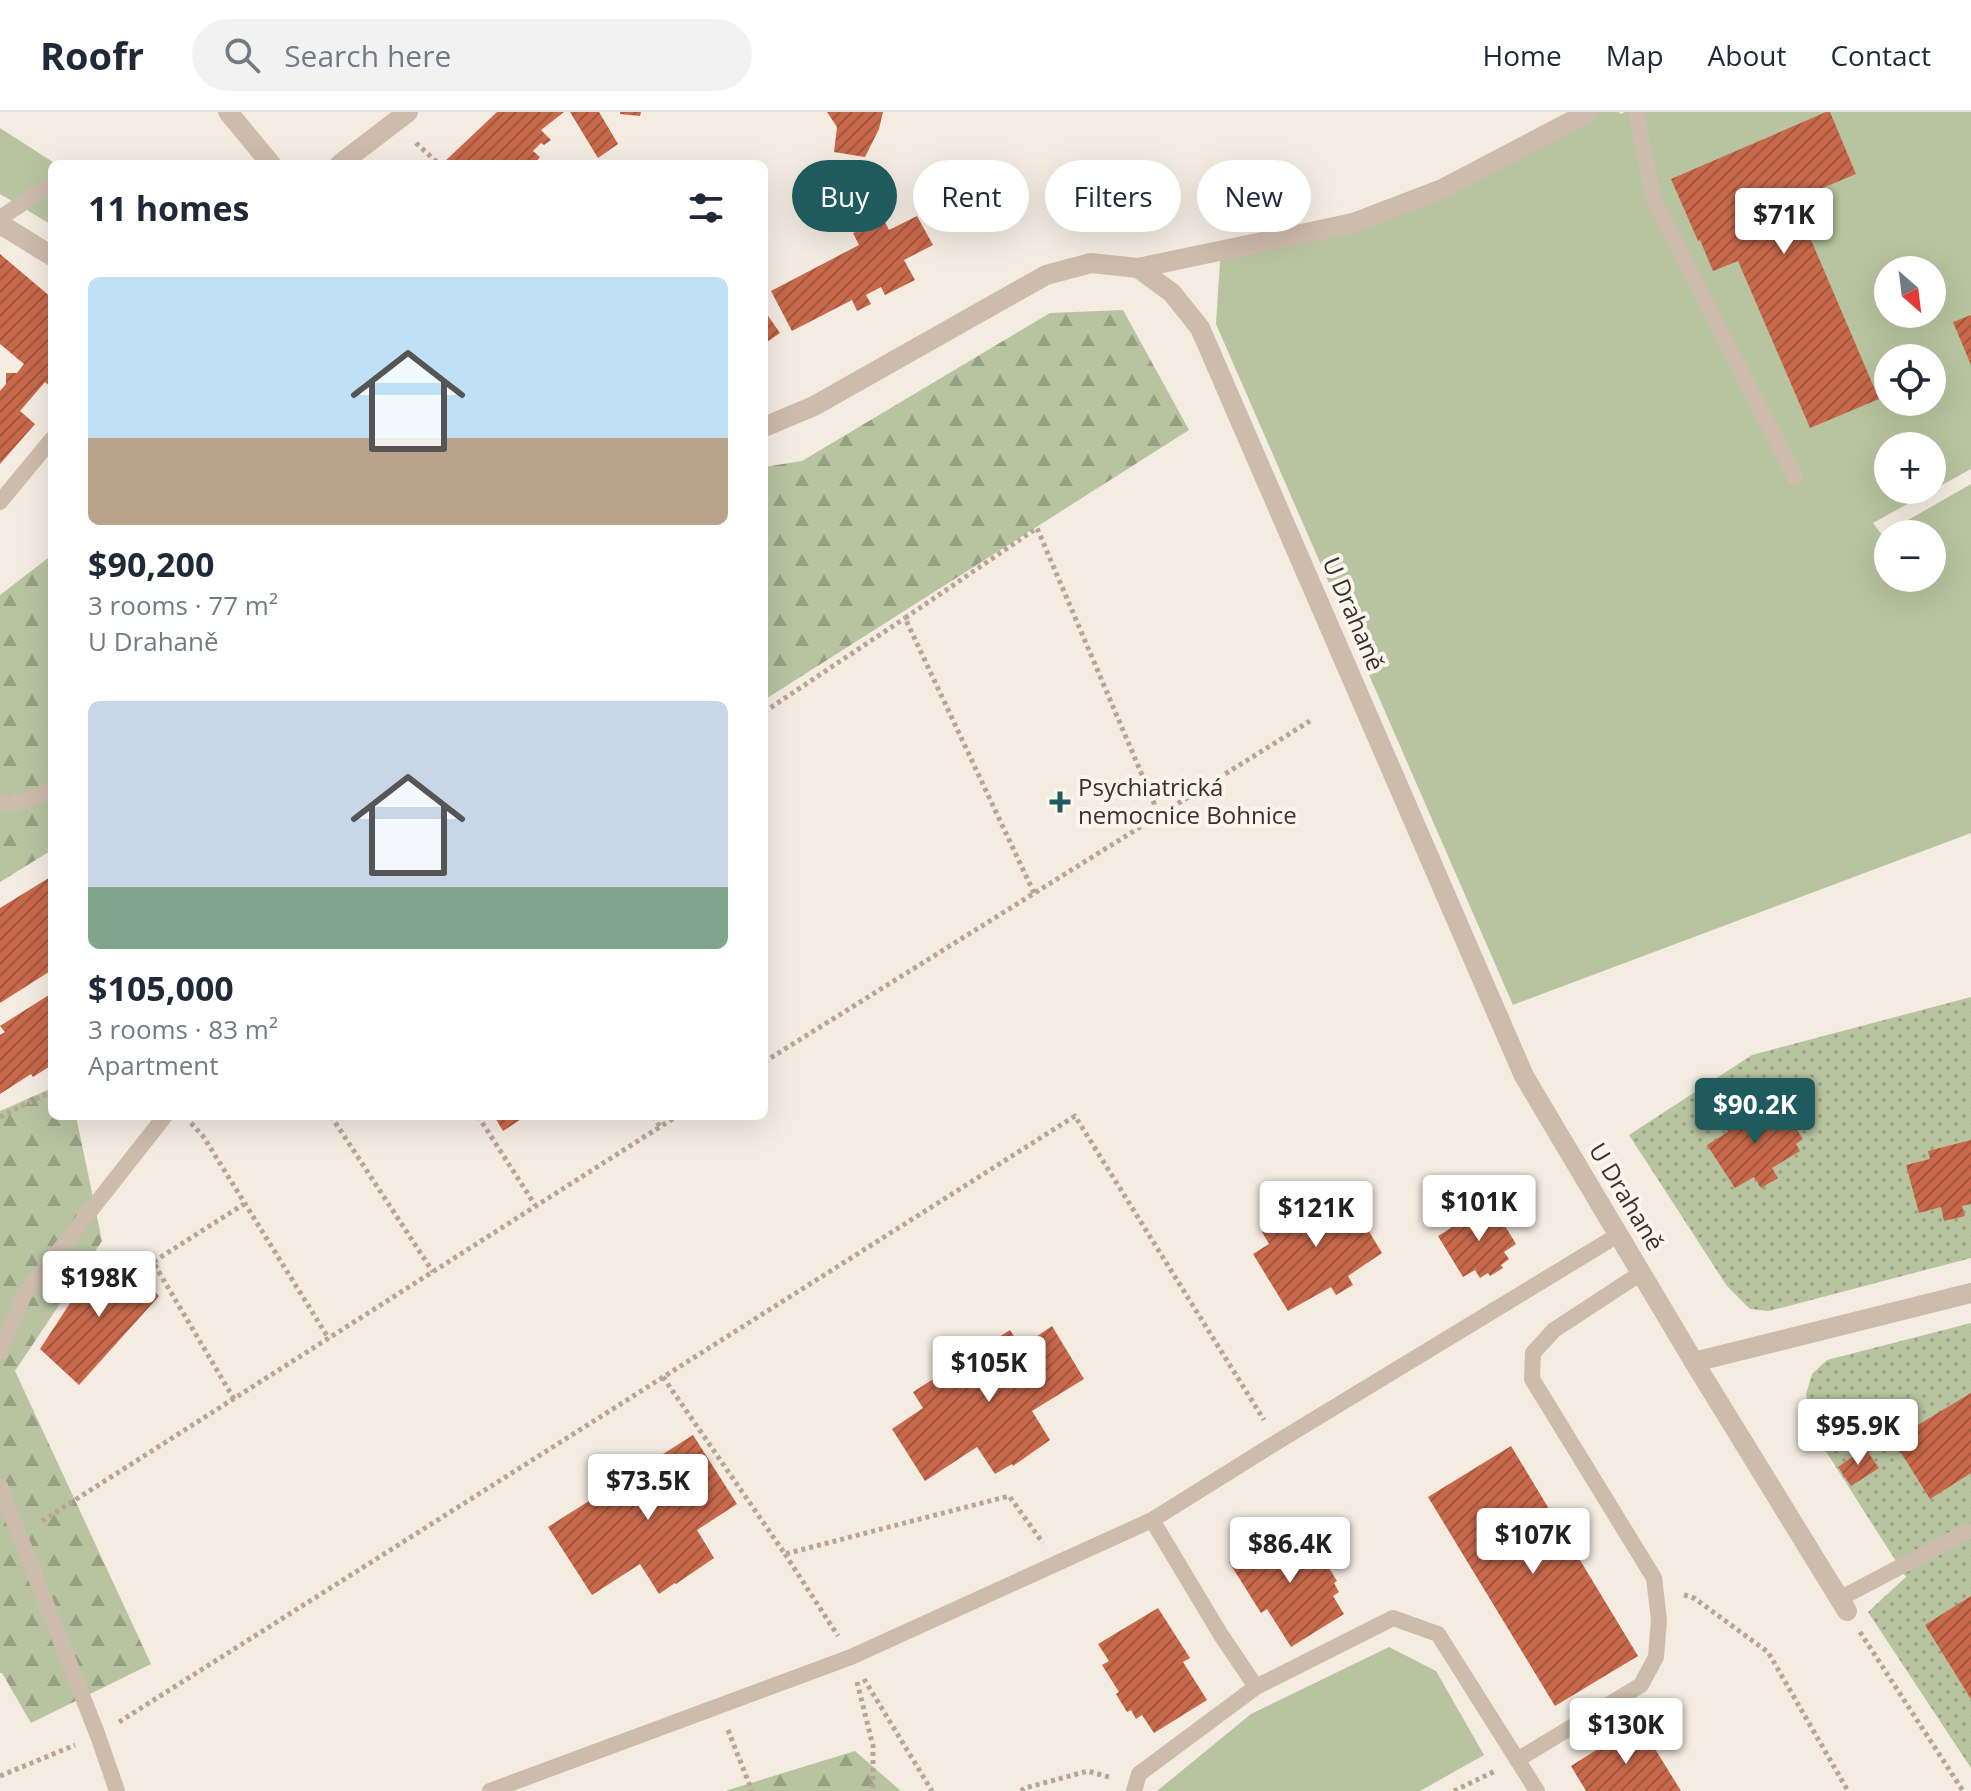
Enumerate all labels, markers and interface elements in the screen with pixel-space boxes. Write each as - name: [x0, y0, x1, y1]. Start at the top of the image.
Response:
- search box: [192, 19, 752, 91]
- text: Roofr: [40, 29, 144, 81]
- icon: search: [220, 33, 264, 77]
- text: Search here: [284, 35, 451, 76]
- text: Home: [1483, 36, 1562, 74]
- text: Map: [1606, 36, 1664, 74]
- text: About: [1708, 36, 1786, 74]
- text: Contact: [1830, 36, 1931, 74]
- chip: Buy: [792, 160, 897, 232]
- chip: Rent: [913, 160, 1029, 232]
- chip: Filters: [1045, 160, 1181, 232]
- chip: New: [1197, 160, 1311, 232]
- text: 11 homes: [88, 185, 249, 231]
- icon: filters: [684, 186, 728, 230]
- pin: $71K: [1737, 188, 1831, 256]
- text: $71K: [1753, 196, 1815, 232]
- north arrow: [1874, 256, 1946, 328]
- map controls: [1874, 256, 1946, 592]
- icon: home: [336, 329, 480, 473]
- button: locate: [1874, 344, 1946, 416]
- button: +: [1874, 432, 1946, 504]
- button: −: [1874, 520, 1946, 592]
- text: $90,200: [88, 541, 214, 587]
- street label: U Drahaně: [1316, 551, 1393, 675]
- text: 3 rooms · 77 m²: [88, 587, 278, 623]
- text: U Drahaně: [88, 623, 219, 659]
- icon: home: [336, 753, 480, 897]
- place label: Psychiatrická nemocnice Bohnice: [1078, 770, 1297, 831]
- marker: Psychiatrická nemocnice Bohnice: [1049, 791, 1071, 813]
- text: $105,000: [88, 965, 234, 1011]
- text: 3 rooms · 83 m²: [88, 1011, 278, 1047]
- text: Apartment: [88, 1047, 219, 1083]
- pin: $90.2K: [1690, 1078, 1820, 1146]
- text: $90.2K: [1713, 1086, 1797, 1122]
- street label: U Drahaně: [1582, 1136, 1672, 1256]
- pin: $101K: [1423, 1175, 1535, 1243]
- pin: $121K: [1260, 1181, 1372, 1249]
- text: $101K: [1441, 1183, 1517, 1219]
- text: $121K: [1278, 1189, 1354, 1225]
- pin: $198K: [43, 1251, 155, 1319]
- text: $198K: [61, 1259, 137, 1295]
- pin: $105K: [933, 1336, 1045, 1404]
- text: $105K: [951, 1344, 1027, 1380]
- pin: $95.9K: [1793, 1399, 1923, 1467]
- text: $95.9K: [1816, 1407, 1900, 1443]
- pin: $73.5K: [583, 1454, 713, 1522]
- text: $73.5K: [606, 1462, 690, 1498]
- pin: $107K: [1477, 1508, 1589, 1576]
- text: $107K: [1495, 1516, 1571, 1552]
- pin: $86.4K: [1225, 1517, 1355, 1585]
- text: $86.4K: [1248, 1525, 1332, 1561]
- pin: $130K: [1570, 1698, 1682, 1766]
- text: $130K: [1588, 1706, 1664, 1742]

